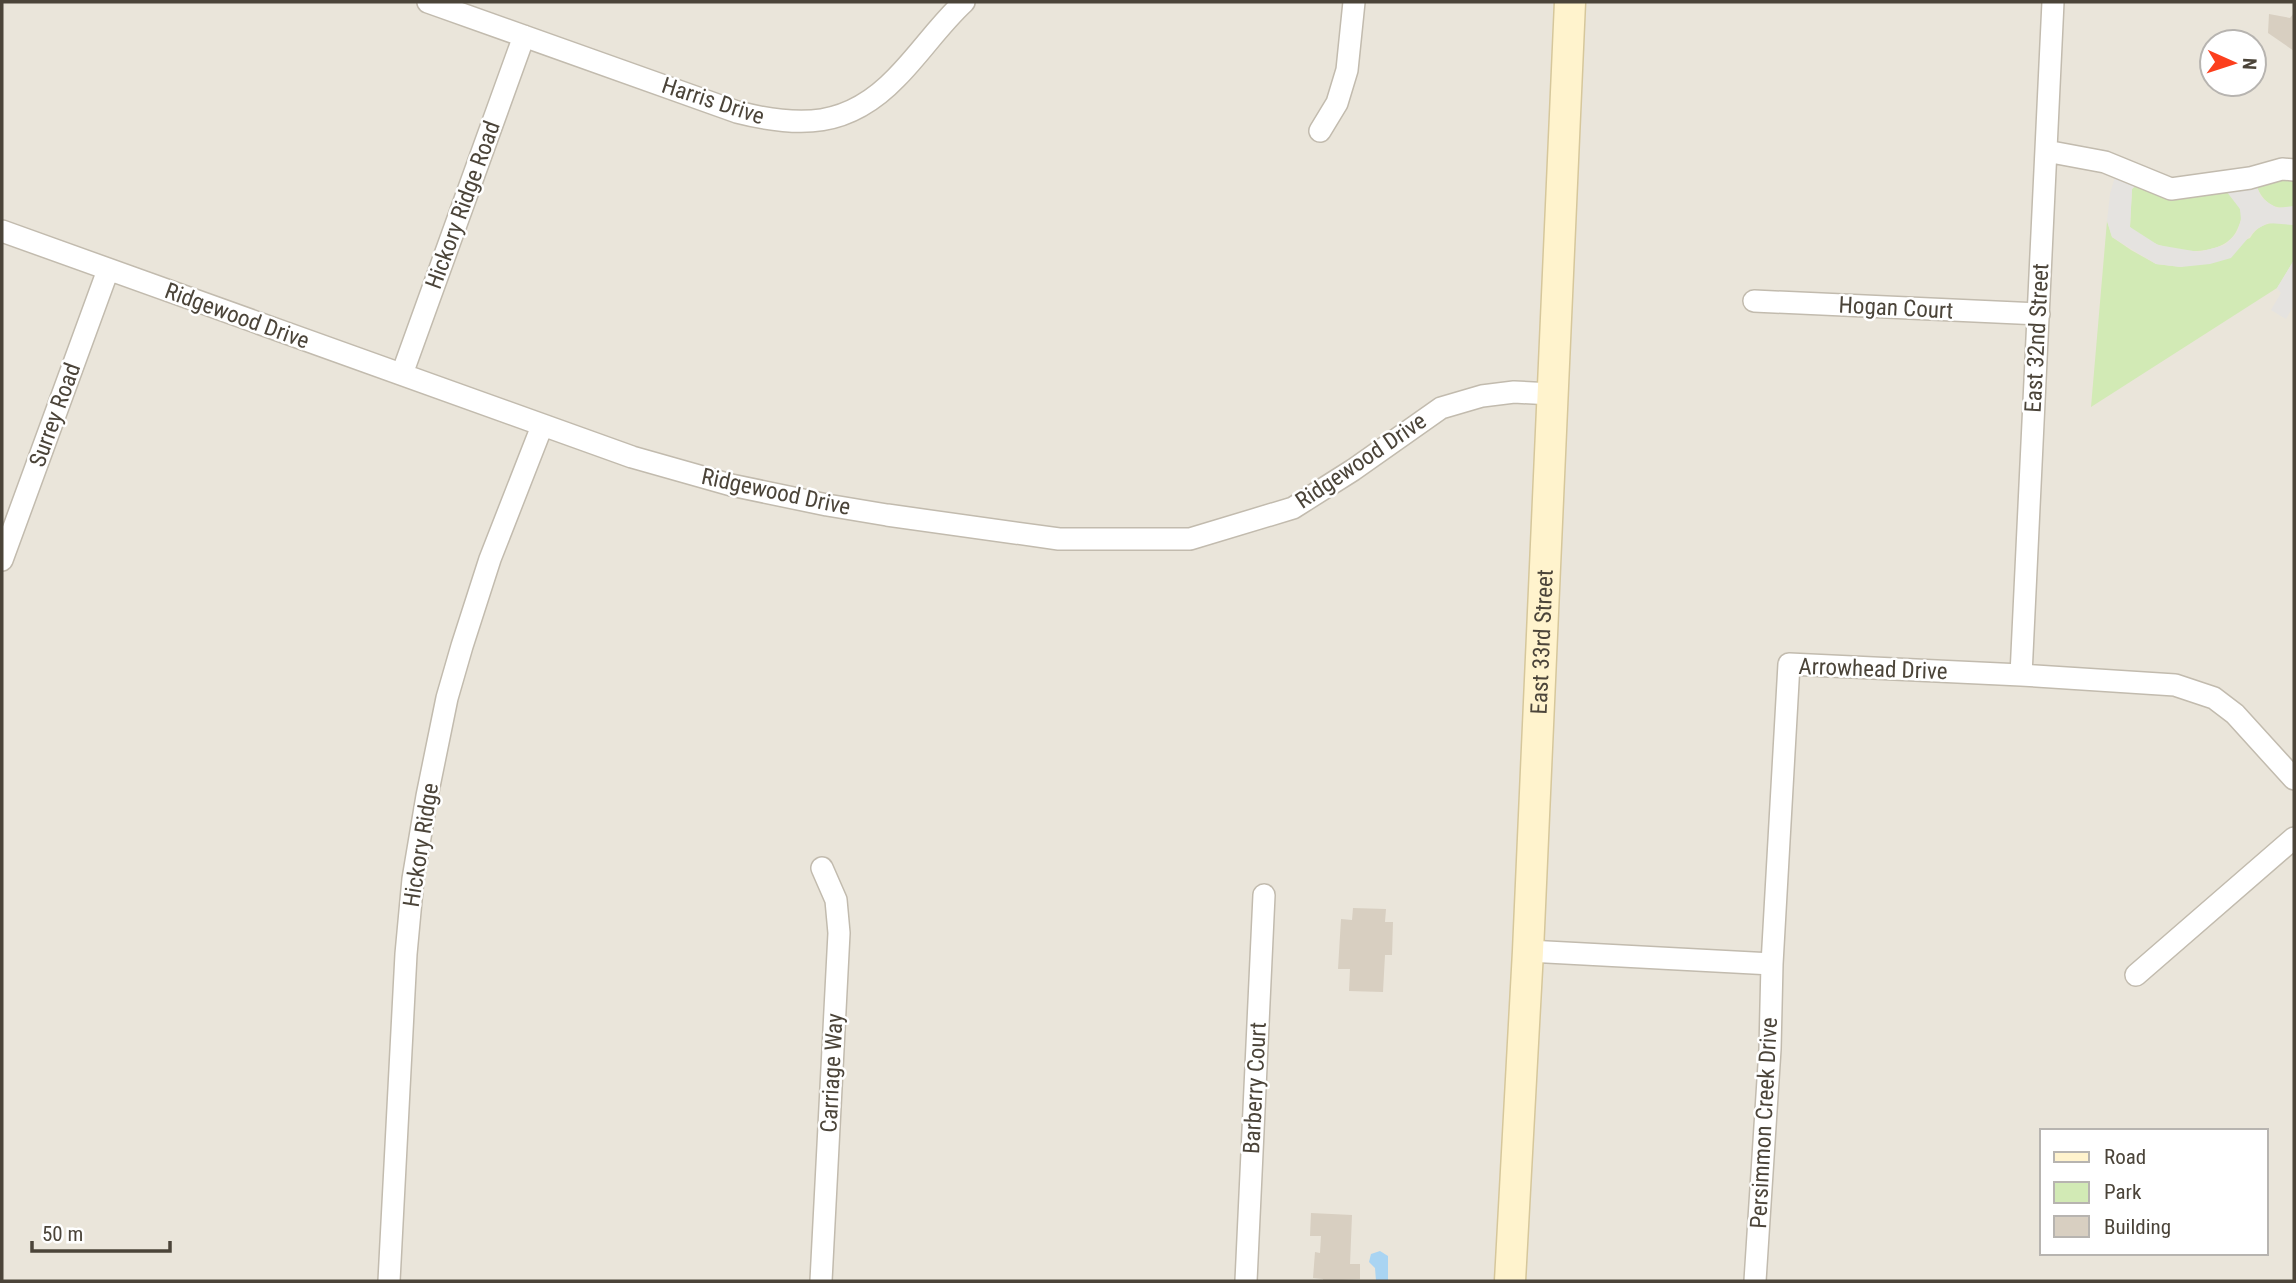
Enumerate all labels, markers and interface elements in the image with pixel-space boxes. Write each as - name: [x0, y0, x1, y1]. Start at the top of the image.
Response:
- north arrow: [2198, 28, 2268, 98]
- text: N: [2238, 57, 2261, 70]
- street label: Harris Drive: [658, 72, 768, 130]
- street label: Hickory Ridge Road: [420, 117, 506, 293]
- street label: East 32nd Street: [2020, 263, 2054, 413]
- street label: Ridgewood Drive: [161, 277, 313, 355]
- street label: Hogan Court: [1838, 292, 1954, 324]
- street label: Surrey Road: [24, 359, 86, 471]
- street label: Ridgewood Drive: [1291, 407, 1431, 515]
- street label: Ridgewood Drive: [699, 463, 853, 521]
- street label: East 33rd Street: [1525, 569, 1558, 715]
- street label: Arrowhead Drive: [1798, 653, 1948, 685]
- street label: Hickory Ridge: [398, 781, 444, 909]
- street label: Carriage Way: [815, 1012, 849, 1133]
- street label: Persimmon Creek Drive: [1745, 1017, 1783, 1229]
- street label: Barberry Court: [1238, 1021, 1272, 1155]
- legend: [2040, 1129, 2268, 1255]
- text: Road: [2104, 1145, 2146, 1169]
- text: Park: [2104, 1180, 2142, 1204]
- scale bar: [32, 1210, 170, 1254]
- text: Building: [2104, 1215, 2171, 1239]
- text: 50 m: [42, 1222, 83, 1246]

